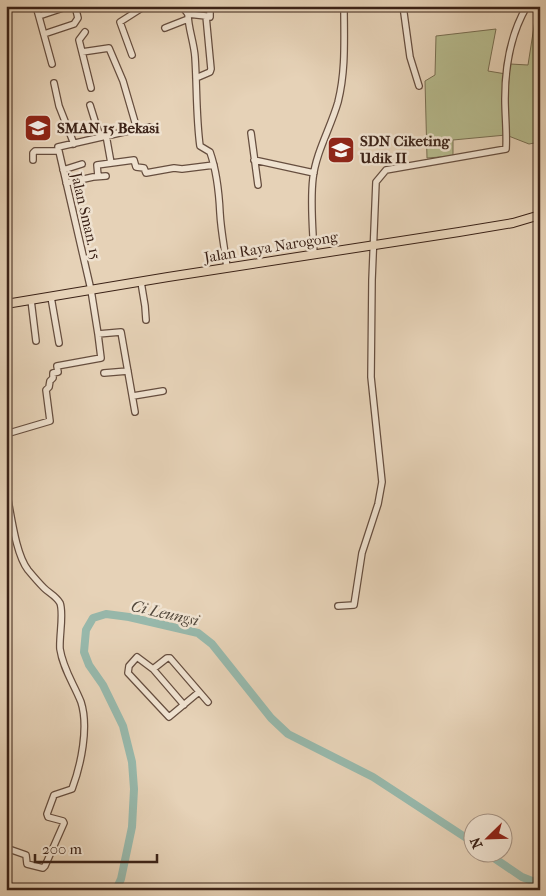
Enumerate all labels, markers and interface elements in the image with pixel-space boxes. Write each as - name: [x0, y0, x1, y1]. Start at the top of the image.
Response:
- school or university icon: SMAN 15 Bekasi: [23, 113, 53, 143]
- place label: SMAN 15 Bekasi: [57, 119, 160, 137]
- place label: SDN Ciketing Udik II: [359, 132, 450, 167]
- school or university icon: SDN Ciketing Udik II: [326, 135, 356, 165]
- street label: Jalan Sman. 15: [67, 170, 105, 261]
- street label: Jalan Raya Narogong: [202, 227, 340, 267]
- water label: Ci Leungsi: [129, 596, 202, 630]
- north arrow: [464, 814, 514, 864]
- scale bar: [35, 831, 158, 863]
- text: N: [466, 834, 486, 851]
- text: 200 m: [42, 840, 82, 858]

